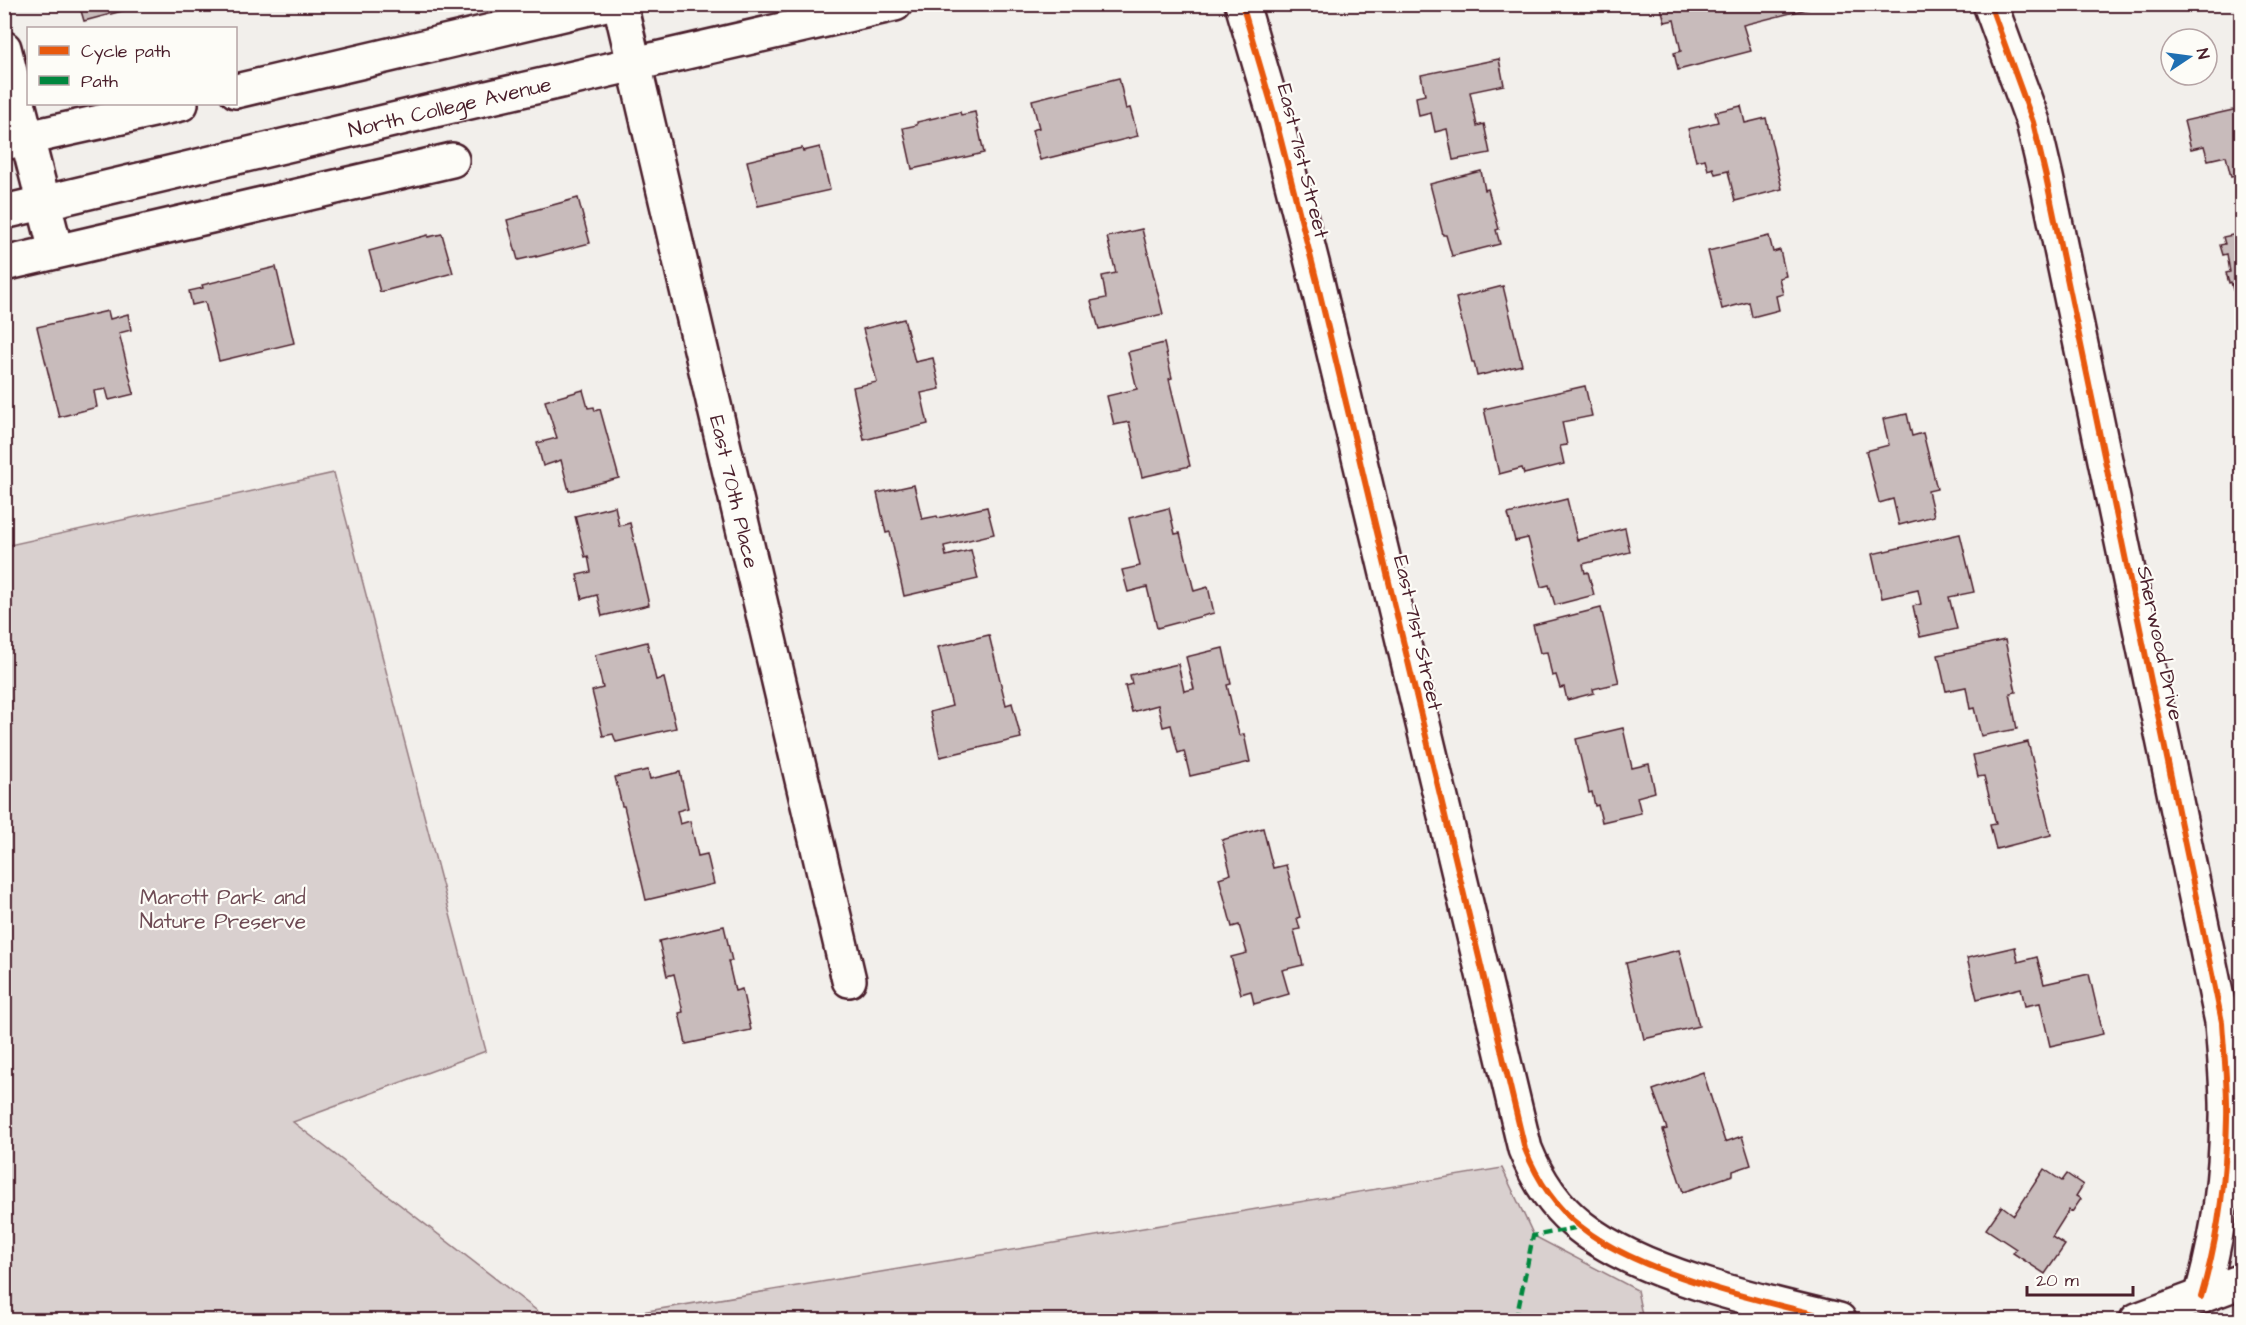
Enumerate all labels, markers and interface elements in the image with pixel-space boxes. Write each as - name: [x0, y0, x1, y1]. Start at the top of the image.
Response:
- legend: [27, 27, 237, 105]
- north arrow: [2159, 27, 2219, 87]
- text: Cycle path: [81, 39, 170, 65]
- text: N: [2191, 46, 2214, 61]
- text: Path: [81, 69, 118, 94]
- street label: North College Avenue: [345, 69, 554, 145]
- street label: East 71st Street: [1270, 81, 1336, 242]
- street label: East 70th Place: [702, 412, 766, 571]
- street label: East 71st Street: [1386, 553, 1450, 714]
- street label: Sherwood Drive: [2129, 563, 2191, 723]
- park label: Marott Park and Nature Preserve: [140, 883, 306, 936]
- scale bar: [2027, 1259, 2134, 1297]
- text: 20 m: [2036, 1268, 2079, 1293]

